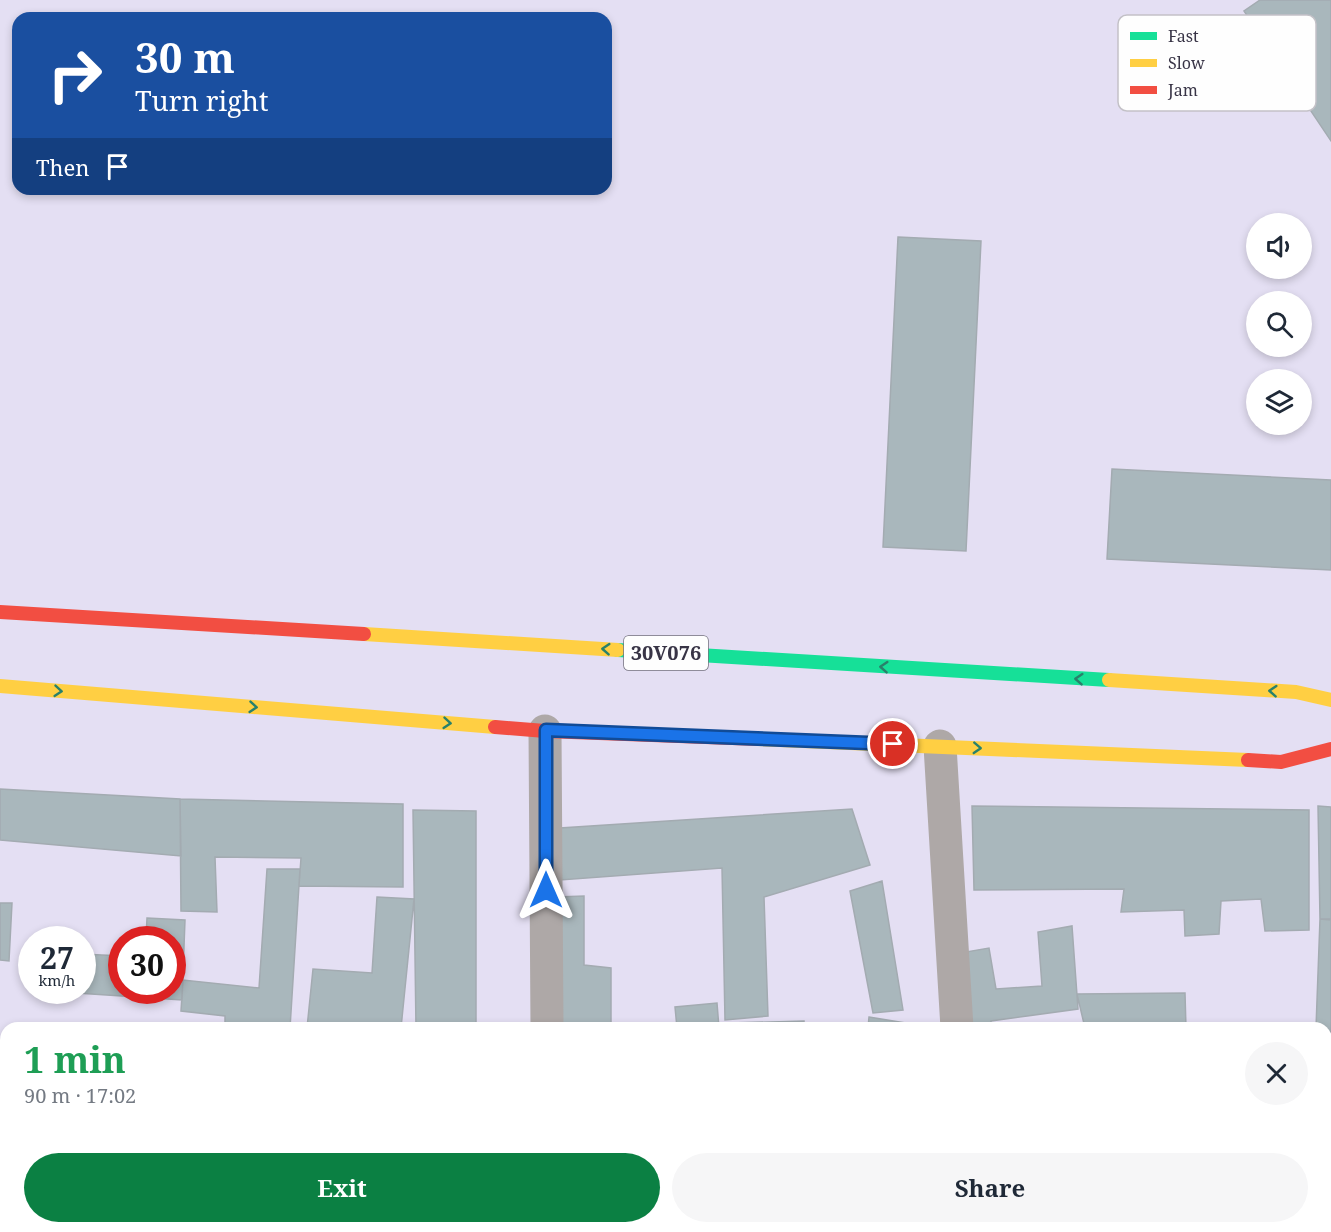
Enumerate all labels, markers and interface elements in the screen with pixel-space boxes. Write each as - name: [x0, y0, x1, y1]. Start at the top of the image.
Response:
- legend: [1118, 15, 1316, 111]
- text: Fast: [1168, 25, 1199, 47]
- text: 30 m: [135, 28, 235, 85]
- icon: right: [36, 36, 114, 114]
- text: Slow: [1168, 52, 1205, 74]
- text: Jam: [1167, 79, 1198, 101]
- text: Turn right: [135, 82, 268, 119]
- icon: arrive: [101, 150, 134, 183]
- text: Then: [36, 152, 89, 182]
- map controls: [1246, 213, 1312, 435]
- button: sound: [1246, 213, 1312, 279]
- button: search: [1246, 291, 1312, 357]
- button: layers: [1246, 369, 1312, 435]
- road number: 30V076: [624, 636, 708, 670]
- one-way arrow: [601, 643, 610, 656]
- one-way arrow: [880, 660, 889, 673]
- one-way arrow: [1074, 673, 1083, 686]
- one-way arrow: [54, 684, 63, 697]
- one-way arrow: [1269, 685, 1278, 698]
- one-way arrow: [248, 700, 257, 713]
- one-way arrow: [443, 716, 452, 729]
- pin: [867, 718, 918, 769]
- icon: arrive: [876, 727, 909, 760]
- one-way arrow: [973, 742, 982, 755]
- position arrow: [514, 858, 578, 922]
- speed limit sign: 30: [108, 926, 186, 1004]
- text: 27: [40, 937, 74, 978]
- text: km/h: [39, 970, 75, 990]
- text: 1 min: [24, 1035, 126, 1084]
- button: close: [1245, 1042, 1308, 1105]
- text: 90 m · 17:02: [24, 1082, 136, 1109]
- button: Exit: [24, 1153, 660, 1222]
- button: Share: [672, 1153, 1308, 1222]

